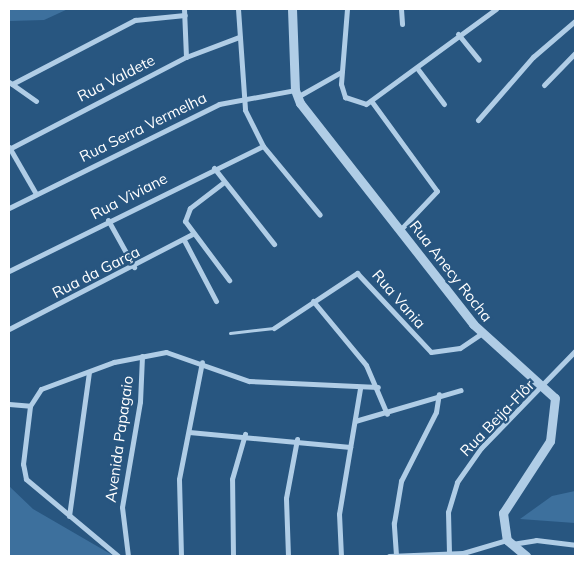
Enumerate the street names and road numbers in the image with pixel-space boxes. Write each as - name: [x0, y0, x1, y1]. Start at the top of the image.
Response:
- street label: Rua Valdete: [74, 51, 158, 105]
- street label: Rua Serra Vermelha: [77, 88, 209, 166]
- street label: Rua Viviane: [88, 169, 170, 223]
- street label: Rua Anecy Rocha: [406, 217, 496, 325]
- street label: Rua da Garça: [49, 242, 143, 302]
- street label: Rua Vania: [369, 266, 429, 332]
- street label: Avenida Papagaio: [101, 375, 137, 503]
- street label: Rua Beija-Flôr: [456, 376, 538, 460]

